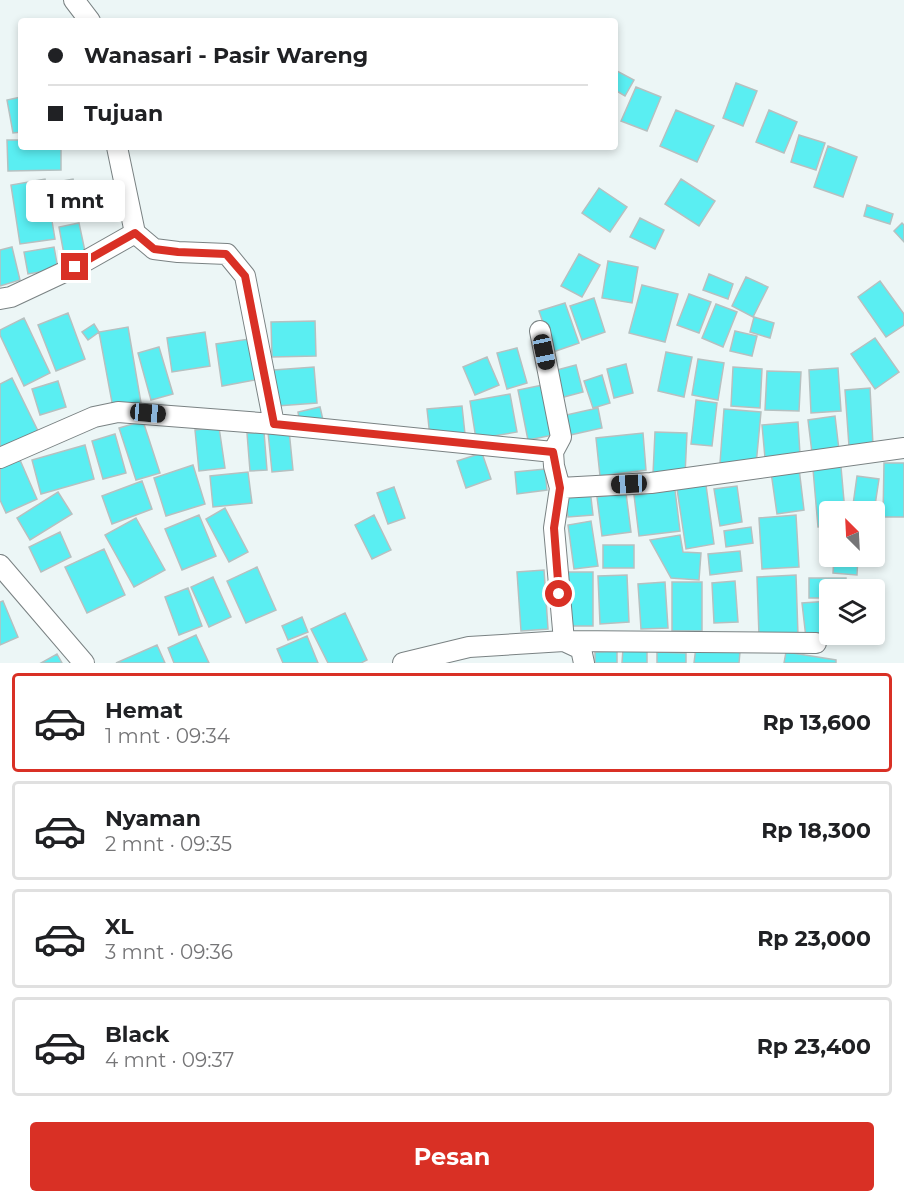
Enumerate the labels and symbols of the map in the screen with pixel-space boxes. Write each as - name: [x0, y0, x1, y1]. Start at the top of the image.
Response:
- callout: 1 mnt: [26, 180, 124, 222]
- route end: [61, 253, 88, 280]
- car: [531, 333, 557, 371]
- car: [129, 402, 167, 424]
- car: [611, 474, 647, 494]
- north arrow: [819, 501, 885, 567]
- route start: [545, 580, 572, 607]

